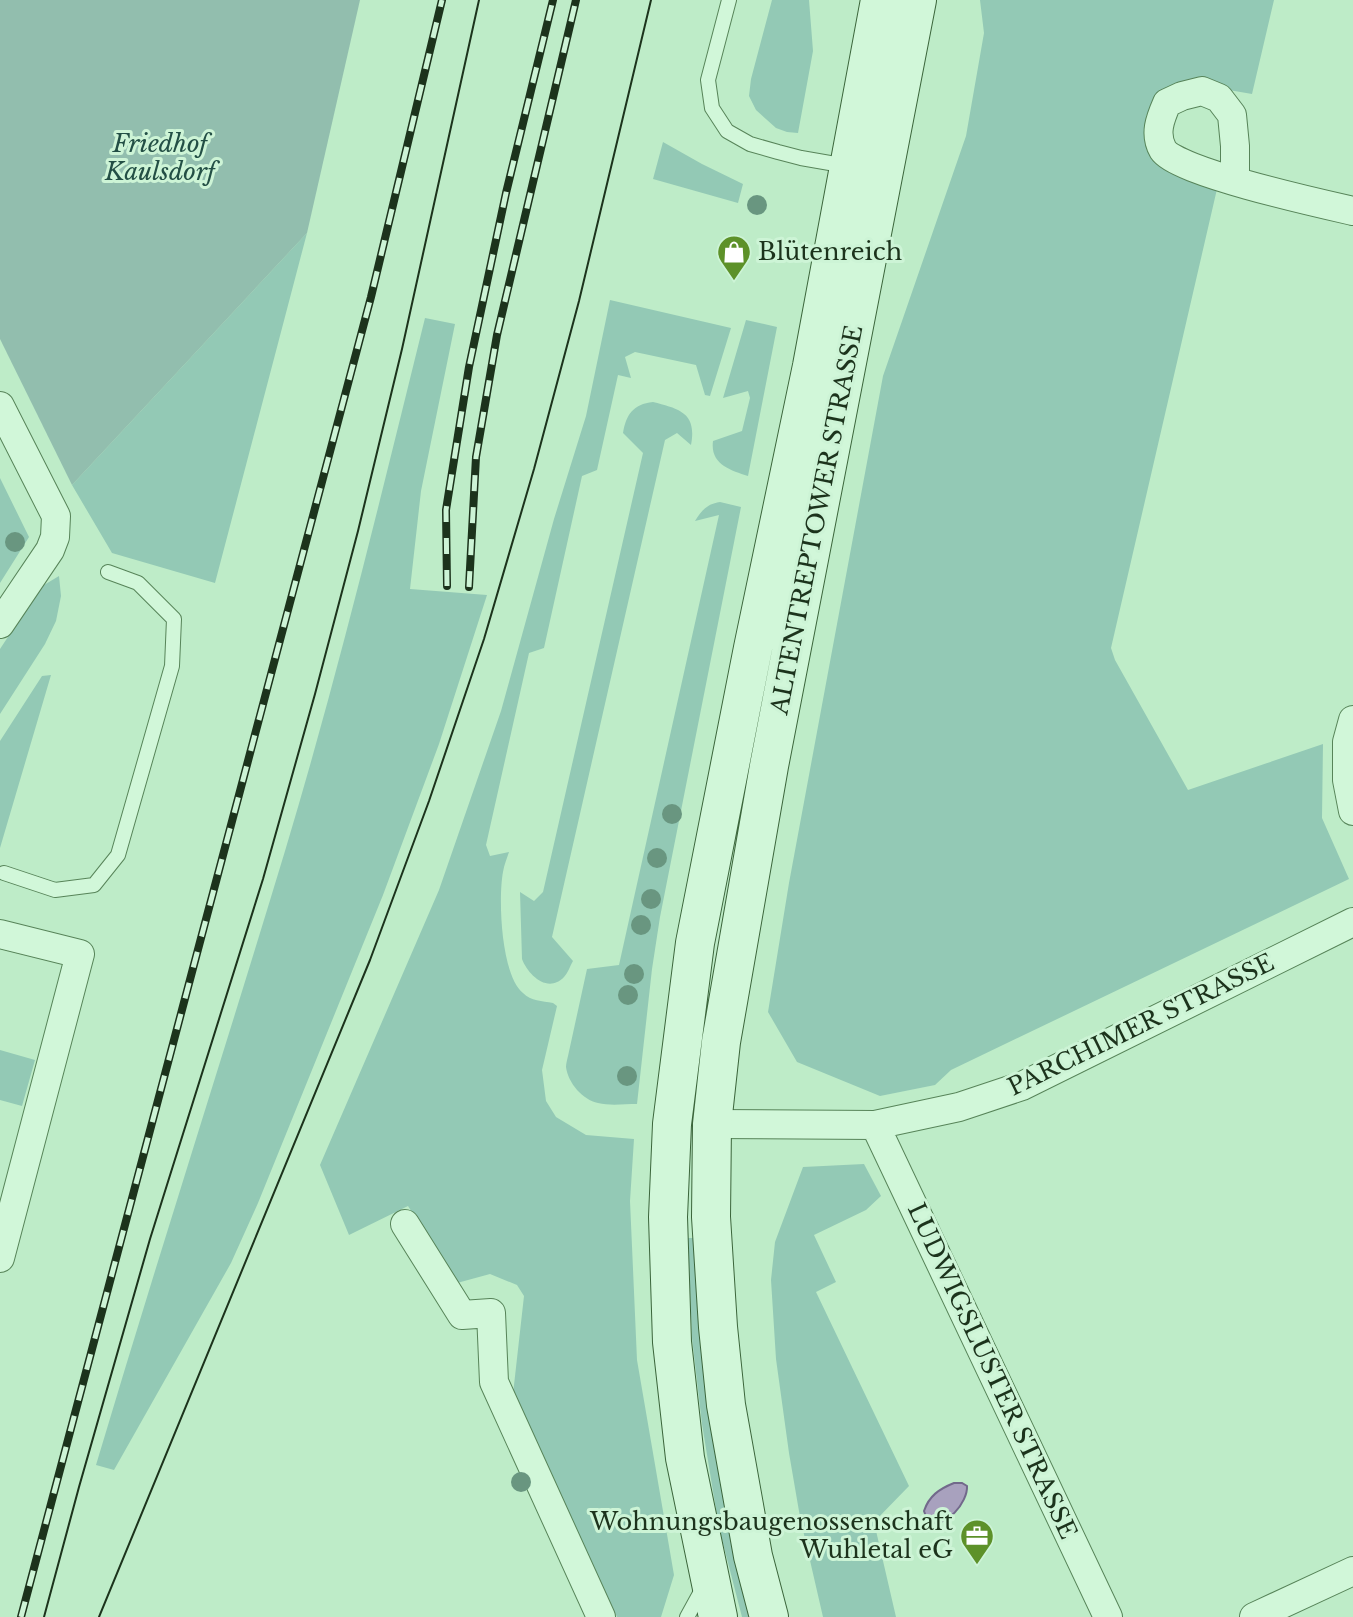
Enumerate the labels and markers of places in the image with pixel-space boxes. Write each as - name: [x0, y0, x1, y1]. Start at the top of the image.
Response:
- shop icon: Blütenreich: [715, 233, 753, 282]
- place label: Blütenreich: [758, 237, 902, 266]
- place label: Wohnungsbaugenossenschaft Wuhletal eG: [589, 1507, 953, 1564]
- office icon: Wohnungsbaugenossenschaft Wuhletal eG: [958, 1517, 996, 1566]

